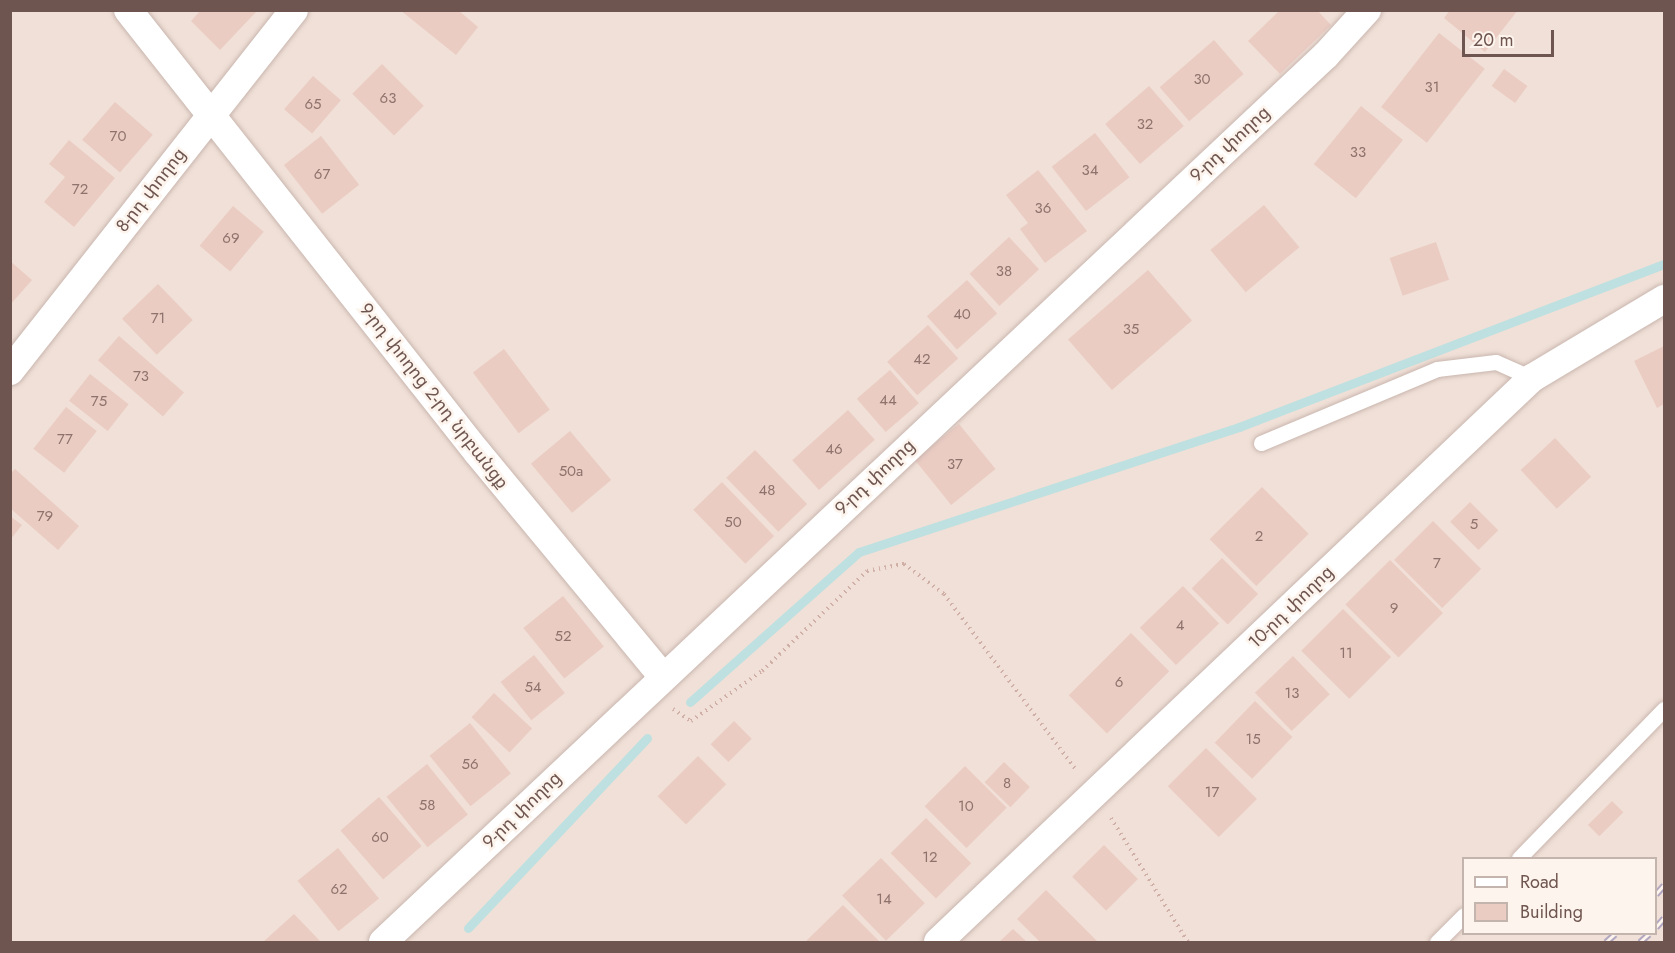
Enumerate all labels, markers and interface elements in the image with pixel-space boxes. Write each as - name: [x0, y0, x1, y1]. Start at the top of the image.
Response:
- scale bar: [1465, 18, 1556, 56]
- text: 20 m: [1473, 27, 1513, 53]
- house number: 30: [1193, 71, 1211, 89]
- house number: 31: [1425, 79, 1439, 97]
- house number: 63: [380, 90, 396, 108]
- house number: 65: [304, 96, 322, 114]
- street label: 9-րդ փողոց: [1186, 102, 1274, 186]
- house number: 32: [1137, 116, 1153, 134]
- house number: 70: [110, 128, 126, 146]
- street label: 8-րդ փողոց: [112, 144, 190, 236]
- house number: 33: [1350, 144, 1366, 162]
- house number: 34: [1082, 162, 1098, 180]
- house number: 67: [314, 166, 330, 184]
- house number: 72: [72, 181, 88, 199]
- house number: 36: [1035, 200, 1051, 218]
- house number: 69: [222, 230, 240, 248]
- house number: 38: [996, 263, 1012, 281]
- street label: 9-րդ փողոց 2-րդ նրբանցք: [355, 299, 513, 493]
- house number: 40: [953, 306, 971, 324]
- house number: 71: [151, 310, 165, 328]
- house number: 35: [1123, 321, 1139, 339]
- house number: 42: [913, 351, 931, 369]
- house number: 73: [133, 368, 149, 386]
- house number: 44: [879, 392, 897, 410]
- house number: 75: [91, 393, 107, 411]
- house number: 77: [57, 431, 73, 449]
- street label: 9-րդ փողոց: [831, 435, 919, 519]
- house number: 46: [825, 441, 843, 459]
- house number: 37: [947, 456, 963, 474]
- house number: 50a: [559, 463, 583, 481]
- house number: 48: [759, 482, 775, 500]
- house number: 79: [37, 508, 53, 526]
- house number: 50: [724, 514, 742, 532]
- house number: 5: [1470, 516, 1478, 534]
- house number: 2: [1255, 528, 1263, 546]
- house number: 7: [1433, 555, 1441, 573]
- street label: 10-րդ փողոց: [1244, 561, 1338, 653]
- house number: 9: [1390, 600, 1398, 618]
- house number: 4: [1176, 617, 1184, 635]
- house number: 52: [555, 628, 571, 646]
- house number: 11: [1339, 645, 1353, 663]
- house number: 6: [1115, 674, 1123, 692]
- house number: 54: [524, 679, 542, 697]
- house number: 13: [1285, 685, 1299, 703]
- house number: 15: [1245, 731, 1261, 749]
- house number: 56: [461, 756, 479, 774]
- street label: 9-րդ փողոց: [478, 767, 566, 853]
- house number: 8: [1003, 775, 1011, 793]
- house number: 17: [1205, 784, 1219, 802]
- house number: 58: [419, 797, 435, 815]
- house number: 10: [958, 798, 974, 816]
- house number: 60: [371, 829, 389, 847]
- house number: 12: [922, 849, 938, 867]
- legend: [1462, 857, 1657, 935]
- text: Road: [1520, 869, 1559, 895]
- house number: 62: [330, 881, 348, 899]
- house number: 14: [876, 891, 892, 909]
- text: Building: [1520, 899, 1583, 925]

